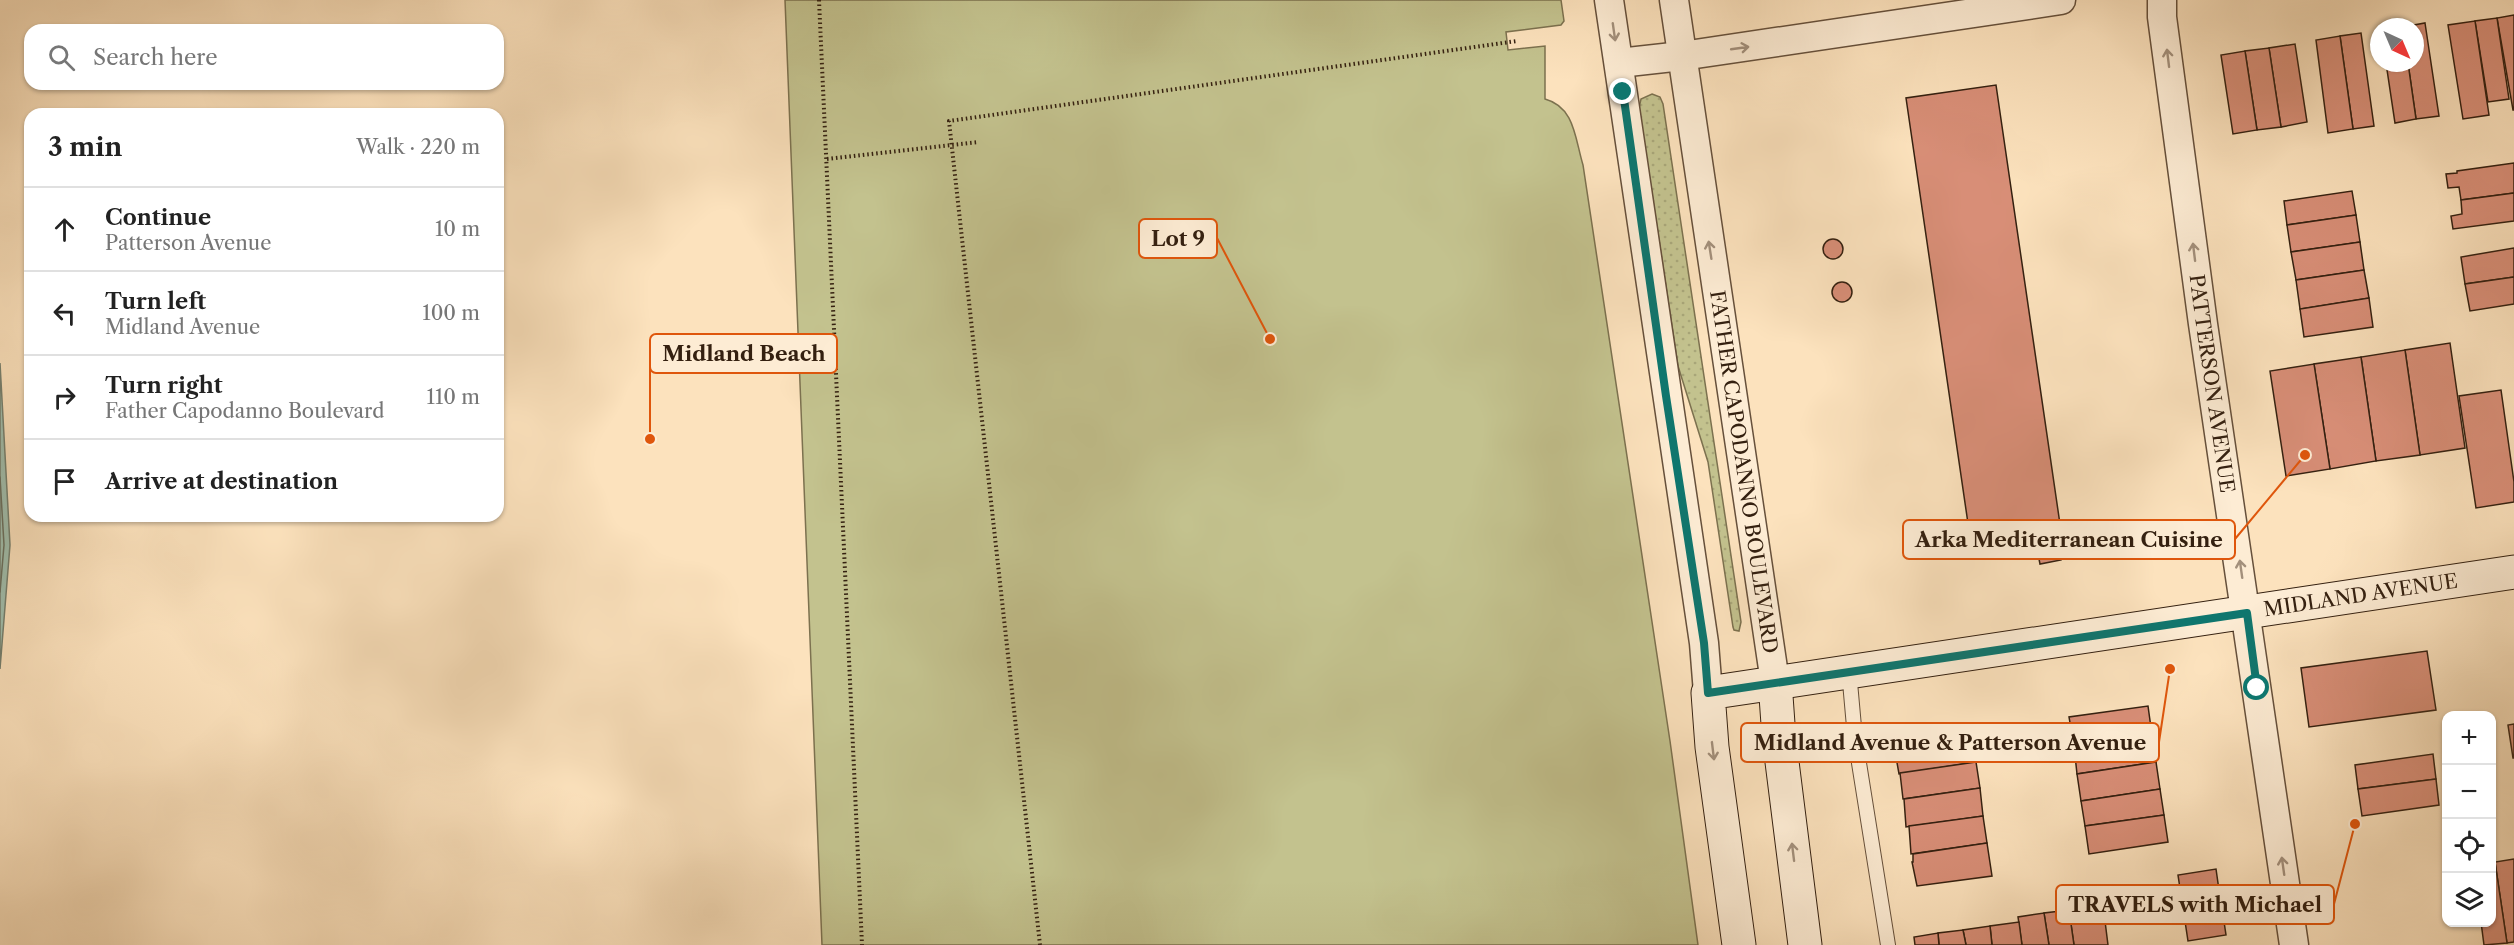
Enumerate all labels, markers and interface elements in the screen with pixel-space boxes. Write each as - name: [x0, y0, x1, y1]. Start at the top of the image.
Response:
- north arrow: [2370, 18, 2424, 72]
- one-way arrow: [1609, 21, 1620, 41]
- search box: [24, 24, 504, 90]
- icon: search: [45, 41, 78, 74]
- one-way arrow: [1730, 42, 1749, 53]
- text: Search here: [93, 44, 218, 71]
- one-way arrow: [2163, 49, 2174, 69]
- route end: [1609, 78, 1635, 104]
- text: 3 min: [48, 131, 122, 163]
- text: Walk · 220 m: [356, 135, 480, 159]
- text: Continue: [105, 204, 211, 231]
- icon: ahead: [48, 213, 81, 246]
- text: 10 m: [435, 217, 480, 241]
- callout: Lot 9: [1139, 219, 1217, 258]
- text: Lot 9: [1151, 226, 1205, 251]
- text: Patterson Avenue: [105, 231, 271, 255]
- one-way arrow: [1705, 241, 1716, 261]
- one-way arrow: [2188, 242, 2199, 262]
- street label: PATTERSON AVENUE: [2184, 273, 2240, 494]
- text: Turn left: [105, 288, 206, 315]
- street label: FATHER CAPODANNO BOULEVARD: [1705, 289, 1783, 655]
- icon: left: [48, 297, 81, 330]
- text: 100 m: [422, 301, 480, 325]
- text: Midland Avenue: [105, 315, 260, 339]
- callout: Midland Beach: [650, 334, 837, 373]
- text: Midland Beach: [662, 341, 826, 366]
- text: Turn right: [105, 372, 223, 399]
- icon: right: [48, 381, 81, 414]
- text: 110 m: [427, 385, 480, 409]
- text: Father Capodanno Boulevard: [105, 399, 384, 423]
- icon: arrive: [48, 465, 81, 498]
- text: Arrive at destination: [105, 468, 338, 495]
- callout: Arka Mediterranean Cuisine: [1903, 520, 2235, 559]
- text: Arka Mediterranean Cuisine: [1914, 527, 2223, 552]
- one-way arrow: [2235, 560, 2246, 580]
- street label: MIDLAND AVENUE: [2262, 569, 2459, 621]
- route start: [2243, 674, 2269, 700]
- map controls: [2442, 711, 2496, 927]
- button: +: [2442, 711, 2496, 765]
- callout: Midland Avenue & Patterson Avenue: [1741, 723, 2159, 762]
- text: Midland Avenue & Patterson Avenue: [1754, 730, 2146, 755]
- one-way arrow: [1708, 741, 1719, 761]
- button: −: [2442, 765, 2496, 819]
- button: locate: [2442, 819, 2496, 873]
- one-way arrow: [1788, 843, 1799, 862]
- one-way arrow: [2277, 857, 2288, 877]
- button: layers: [2442, 873, 2496, 927]
- callout: TRAVELS with Michael: [2056, 885, 2334, 924]
- text: TRAVELS with Michael: [2068, 892, 2322, 917]

